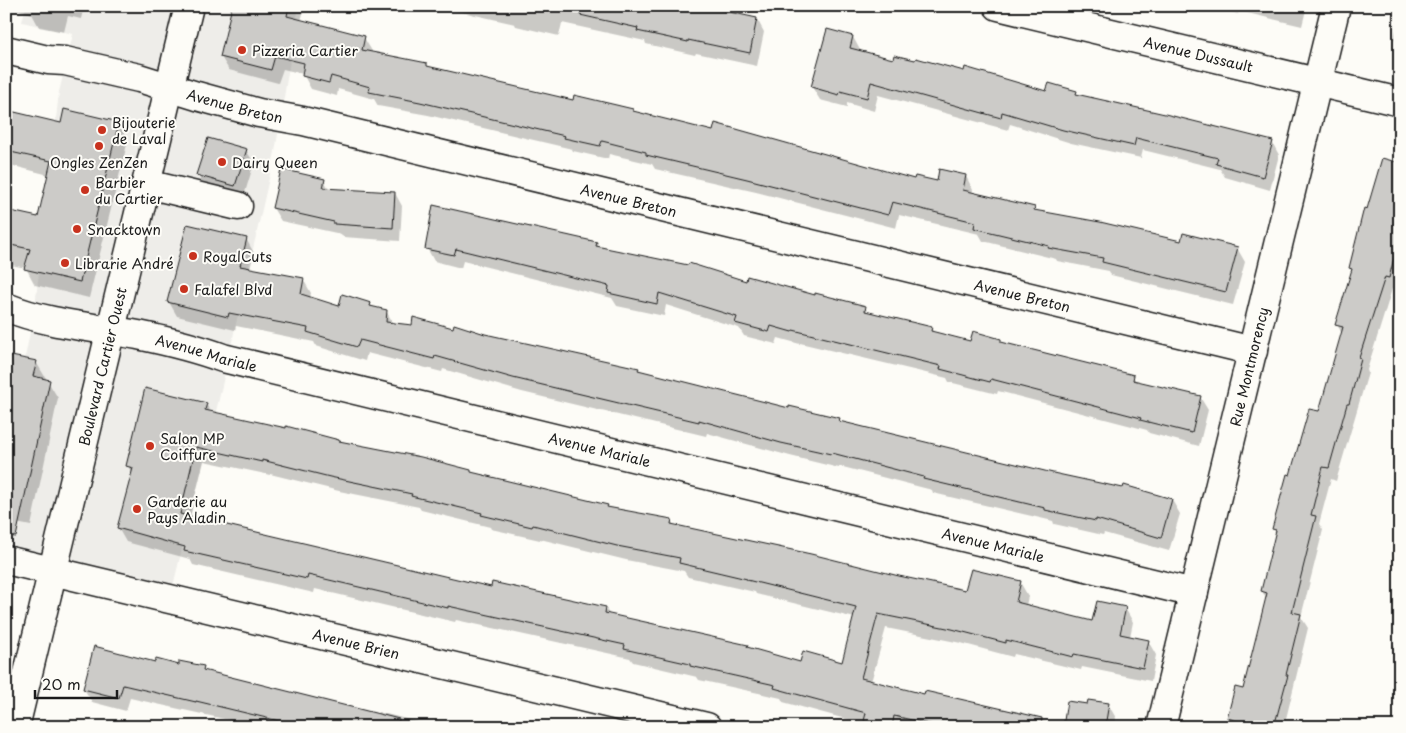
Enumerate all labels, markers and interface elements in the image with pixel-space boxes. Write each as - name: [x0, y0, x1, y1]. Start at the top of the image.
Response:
- street label: Avenue Dussault: [1142, 31, 1255, 77]
- place label: Pizzeria Cartier: [252, 40, 358, 61]
- marker: Pizzeria Cartier: [236, 44, 248, 56]
- street label: Avenue Breton: [184, 83, 285, 128]
- place label: Bijouterie de Laval: [112, 112, 176, 149]
- marker: Bijouterie de Laval: [96, 124, 108, 136]
- marker: Ongles ZenZen: [93, 140, 105, 152]
- place label: Ongles ZenZen: [50, 152, 148, 173]
- place label: Dairy Queen: [232, 152, 318, 173]
- marker: Dairy Queen: [216, 156, 228, 168]
- place label: Barbier du Cartier: [95, 172, 163, 209]
- street label: Avenue Breton: [578, 178, 679, 222]
- marker: Barbier du Cartier: [79, 184, 91, 196]
- place label: Snacktown: [87, 219, 161, 240]
- marker: Snacktown: [71, 223, 83, 235]
- place label: RoyalCuts: [203, 246, 272, 267]
- marker: RoyalCuts: [187, 250, 199, 262]
- place label: Librarie André: [75, 253, 174, 274]
- marker: Librarie André: [59, 257, 71, 269]
- street label: Avenue Breton: [972, 273, 1073, 317]
- place label: Falafel Blvd: [194, 279, 273, 300]
- marker: Falafel Blvd: [178, 283, 190, 295]
- street label: Boulevard Cartier Ouest: [73, 285, 131, 448]
- street label: Rue Montmorency: [1224, 305, 1273, 428]
- street label: Avenue Mariale: [154, 329, 260, 376]
- street label: Avenue Mariale: [546, 427, 653, 472]
- place label: Salon MP Coiffure: [160, 428, 225, 465]
- marker: Salon MP Coiffure: [144, 440, 156, 452]
- place label: Garderie au Pays Aladin: [147, 491, 227, 528]
- marker: Garderie au Pays Aladin: [131, 503, 143, 515]
- street label: Avenue Mariale: [940, 522, 1047, 567]
- street label: Avenue Brien: [311, 623, 402, 664]
- scale bar: [35, 668, 118, 700]
- text: 20 m: [42, 672, 81, 695]

